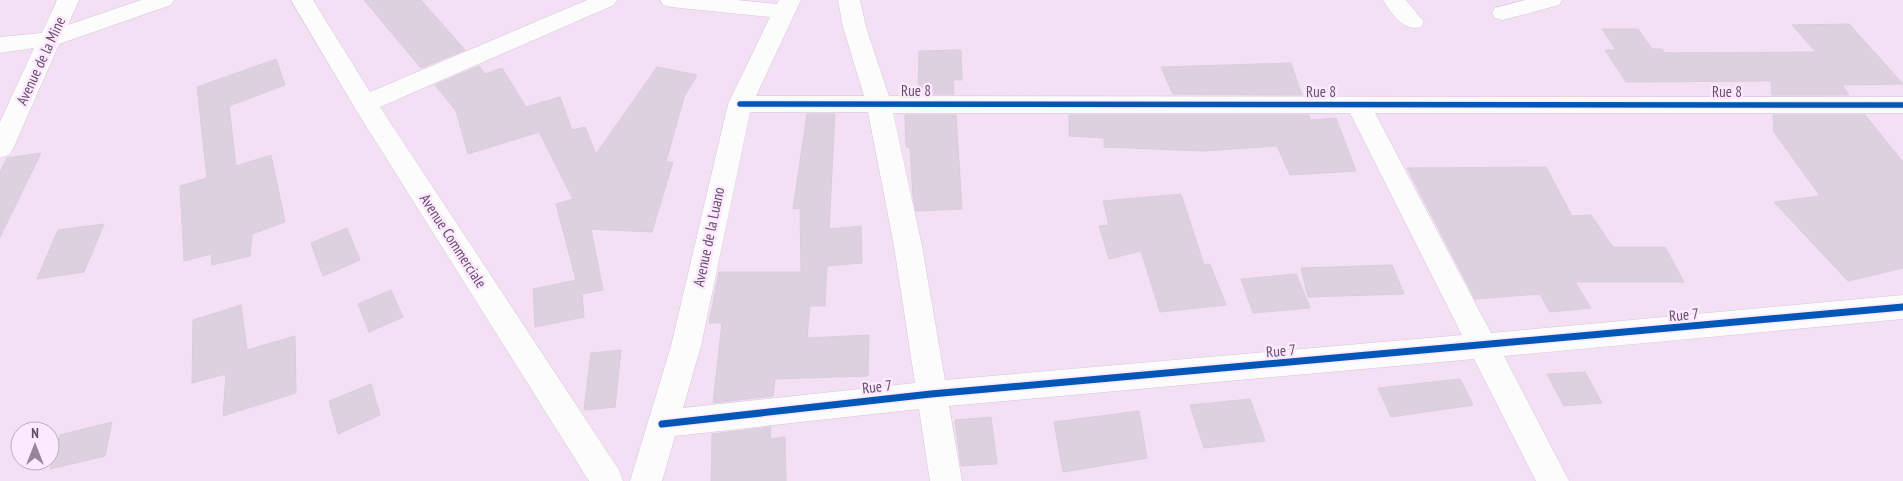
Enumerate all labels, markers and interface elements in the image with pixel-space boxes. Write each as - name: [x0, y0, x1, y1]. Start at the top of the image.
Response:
- street label: Avenue de la Mine: [12, 14, 69, 108]
- street label: Rue 8: [901, 81, 931, 100]
- street label: Rue 8: [1306, 82, 1336, 101]
- street label: Rue 8: [1712, 82, 1742, 101]
- street label: Avenue de la Luano: [689, 185, 728, 288]
- street label: Avenue Commerciale: [416, 190, 491, 291]
- street label: Rue 7: [1668, 304, 1700, 325]
- street label: Rue 7: [1265, 340, 1297, 361]
- street label: Rue 7: [861, 375, 893, 398]
- north arrow: [10, 421, 60, 471]
- text: N: [31, 424, 39, 442]

